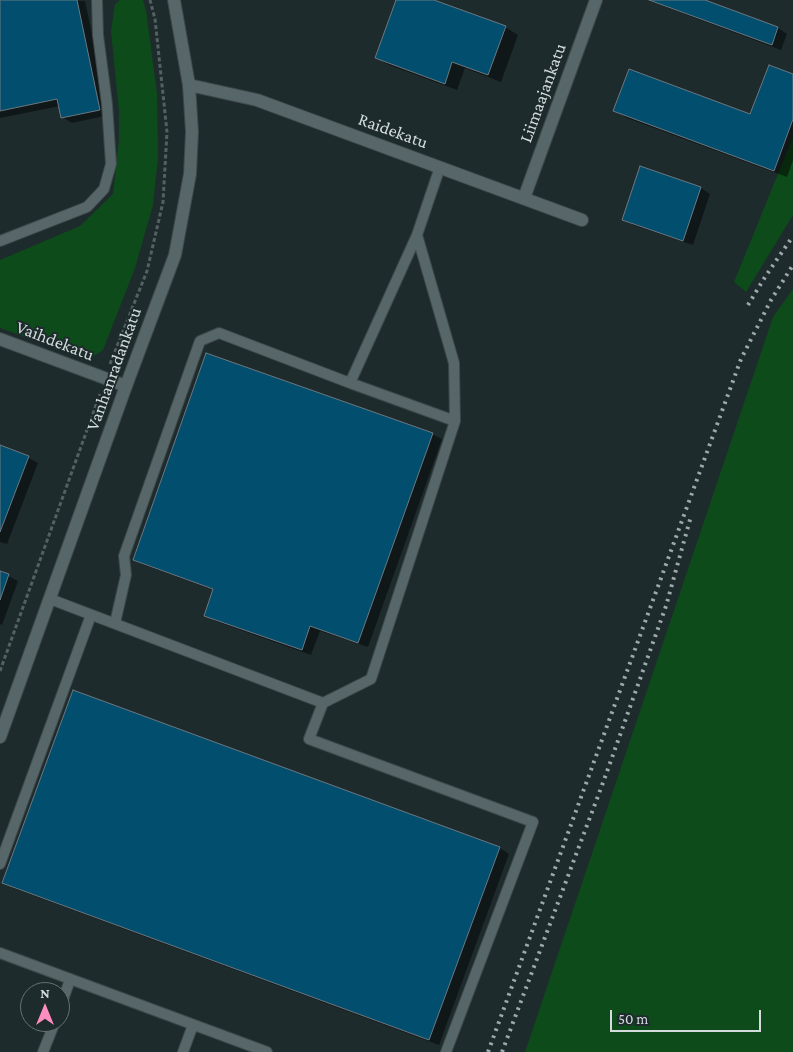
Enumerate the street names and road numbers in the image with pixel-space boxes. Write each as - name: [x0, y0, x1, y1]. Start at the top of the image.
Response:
- street label: Liimaajankatu: [515, 40, 571, 146]
- street label: Raidekatu: [355, 108, 431, 154]
- street label: Vanhanradankatu: [82, 305, 146, 433]
- street label: Vaihdekatu: [13, 316, 97, 366]

